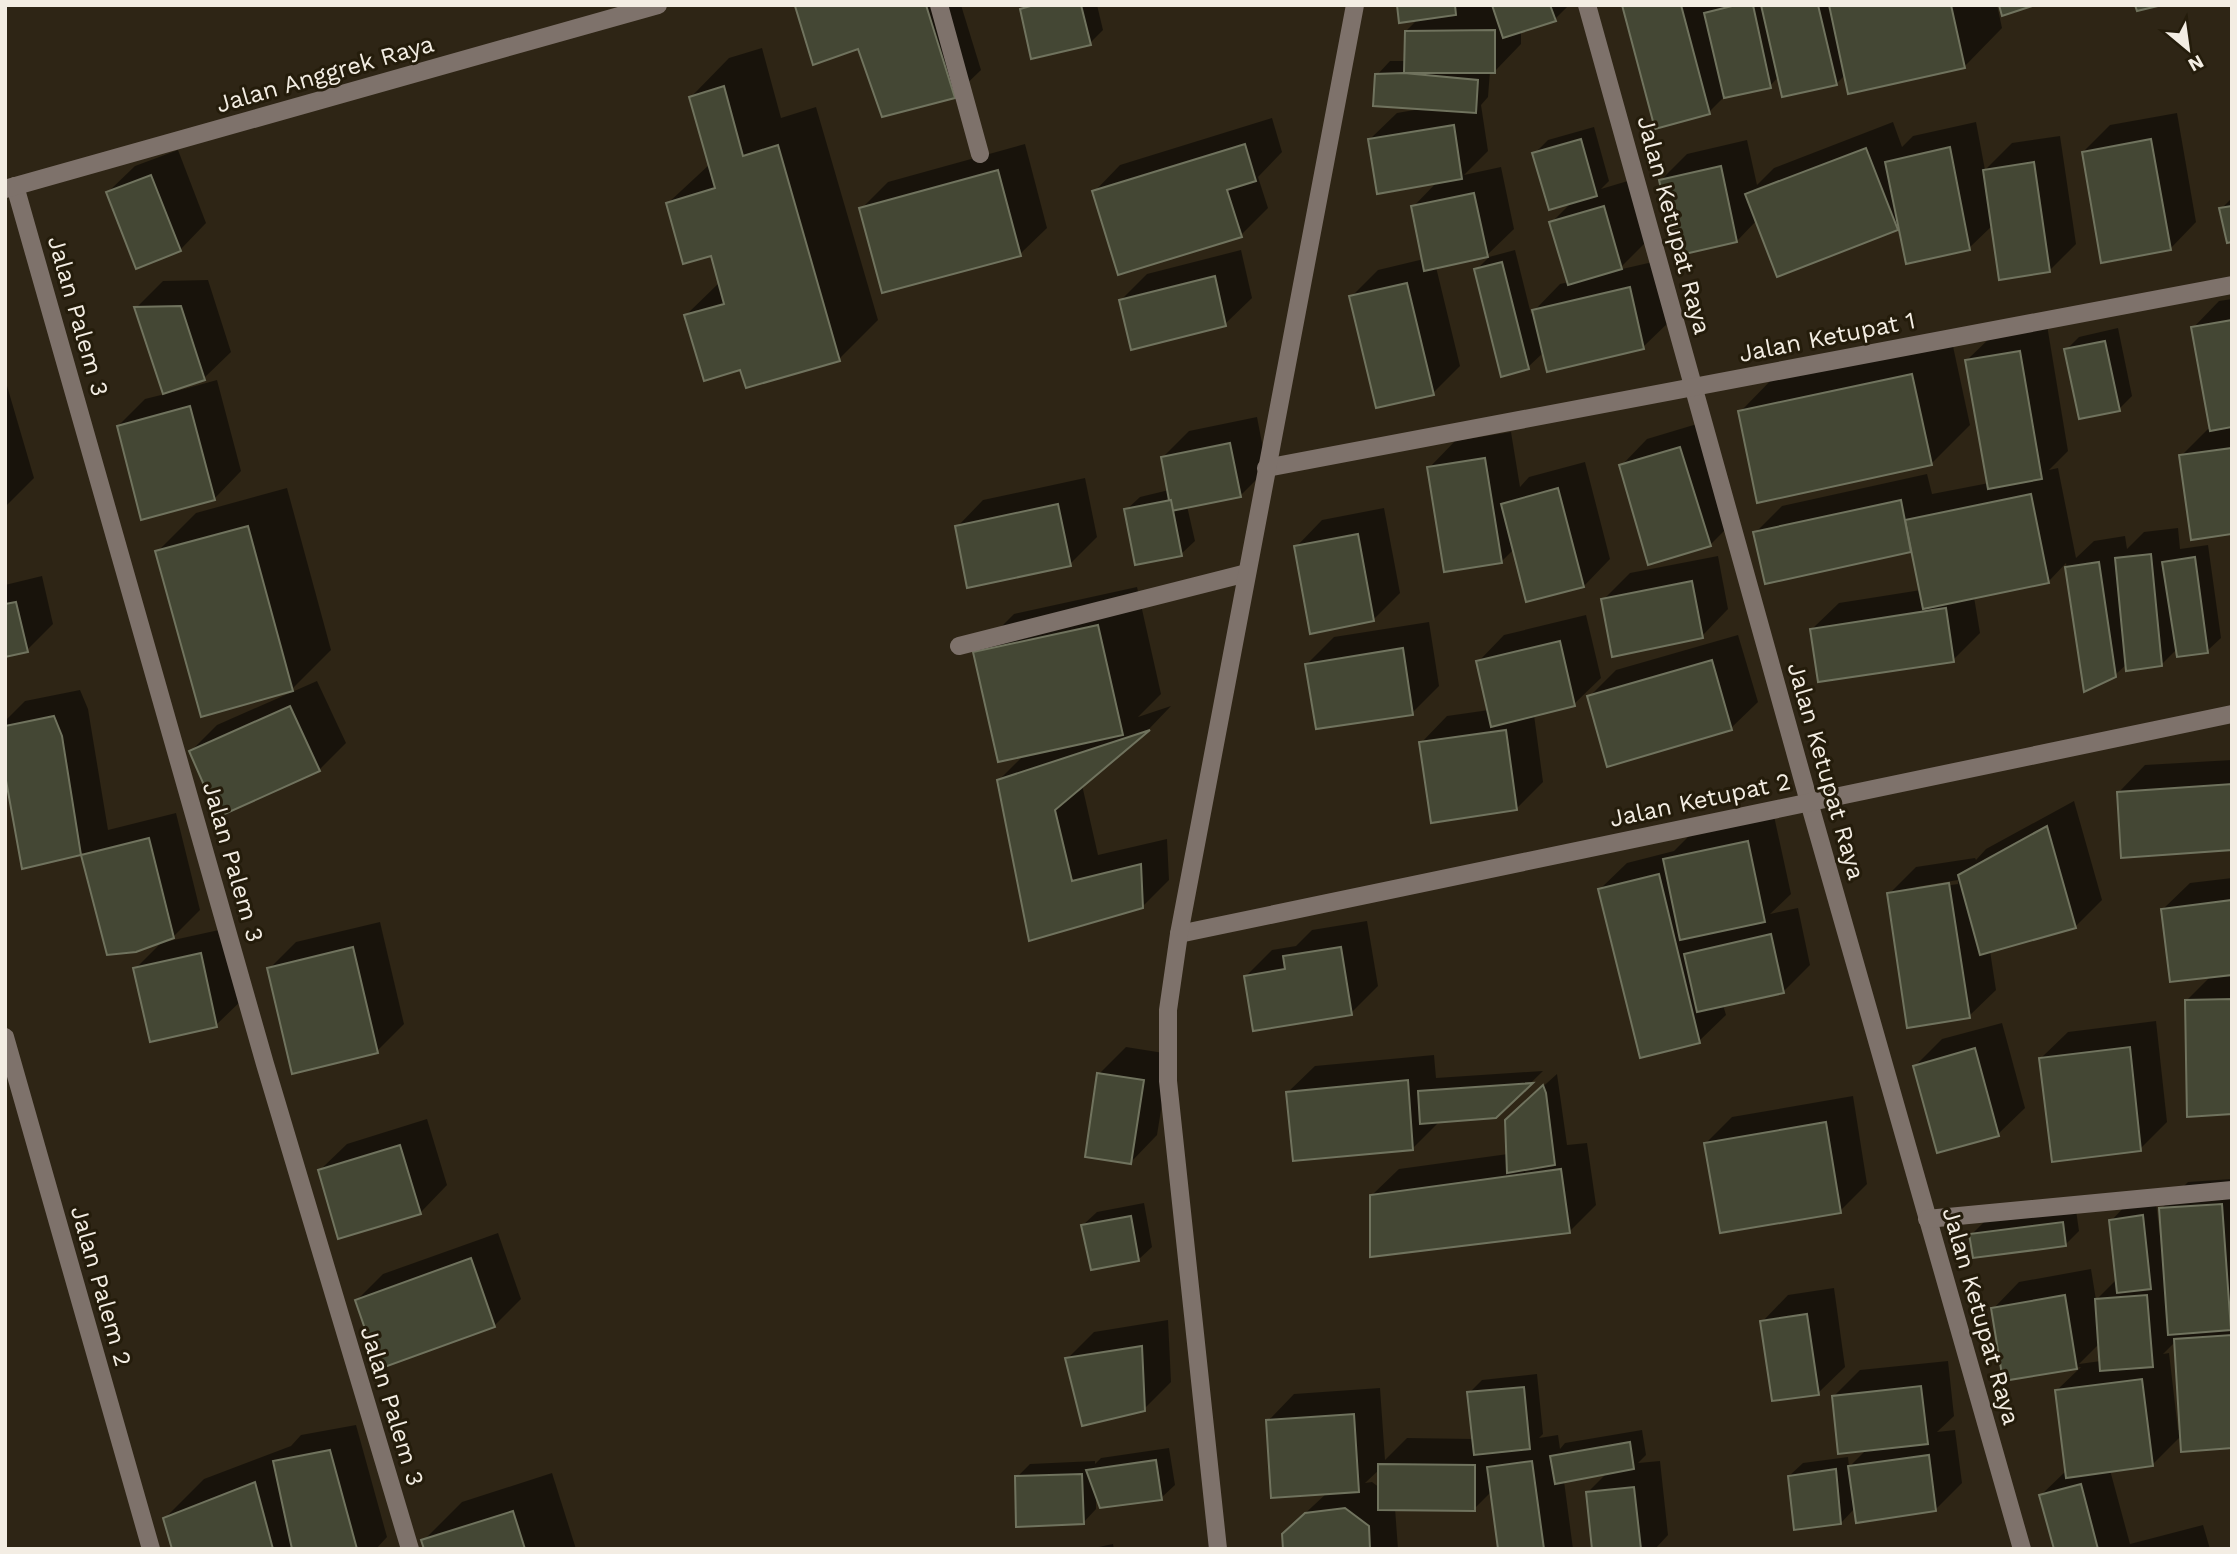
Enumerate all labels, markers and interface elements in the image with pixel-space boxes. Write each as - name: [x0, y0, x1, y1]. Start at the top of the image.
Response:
- north arrow: [2153, 14, 2223, 84]
- street label: Jalan Anggrek Raya: [213, 30, 437, 118]
- text: N: [2184, 50, 2208, 77]
- street label: Jalan Ketupat Raya: [1631, 113, 1717, 337]
- street label: Jalan Palem 3: [42, 233, 114, 399]
- street label: Jalan Ketupat 1: [1736, 306, 1918, 368]
- street label: Jalan Ketupat Raya: [1782, 659, 1870, 883]
- street label: Jalan Ketupat 2: [1607, 767, 1793, 833]
- street label: Jalan Palem 3: [197, 779, 269, 945]
- street label: Jalan Palem 2: [65, 1203, 137, 1369]
- street label: Jalan Ketupat Raya: [1937, 1204, 2025, 1428]
- street label: Jalan Palem 3: [354, 1323, 430, 1489]

